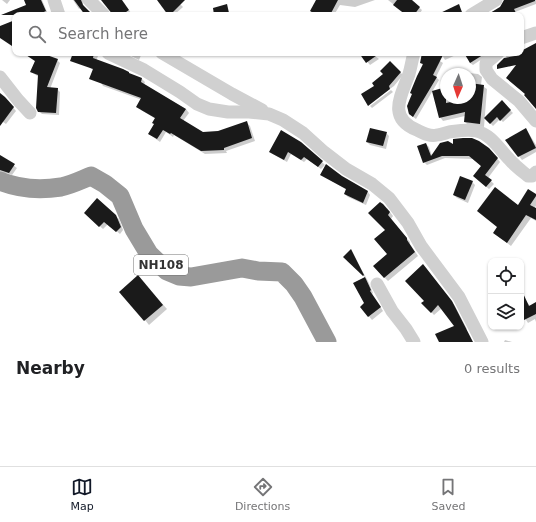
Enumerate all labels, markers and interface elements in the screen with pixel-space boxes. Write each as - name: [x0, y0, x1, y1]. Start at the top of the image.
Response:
- search box: [12, 12, 524, 56]
- icon: search: [26, 23, 48, 45]
- text: Search here: [58, 25, 148, 43]
- north arrow: [440, 68, 476, 104]
- road number: NH108: [134, 255, 188, 275]
- map controls: [488, 258, 524, 330]
- button: locate: [488, 258, 524, 294]
- button: layers: [488, 294, 524, 330]
- text: Nearby: [16, 358, 85, 378]
- text: 0 results: [464, 361, 520, 376]
- tab: Map: [71, 476, 94, 513]
- tab: Directions: [235, 476, 290, 513]
- tab: Saved: [431, 476, 465, 513]

